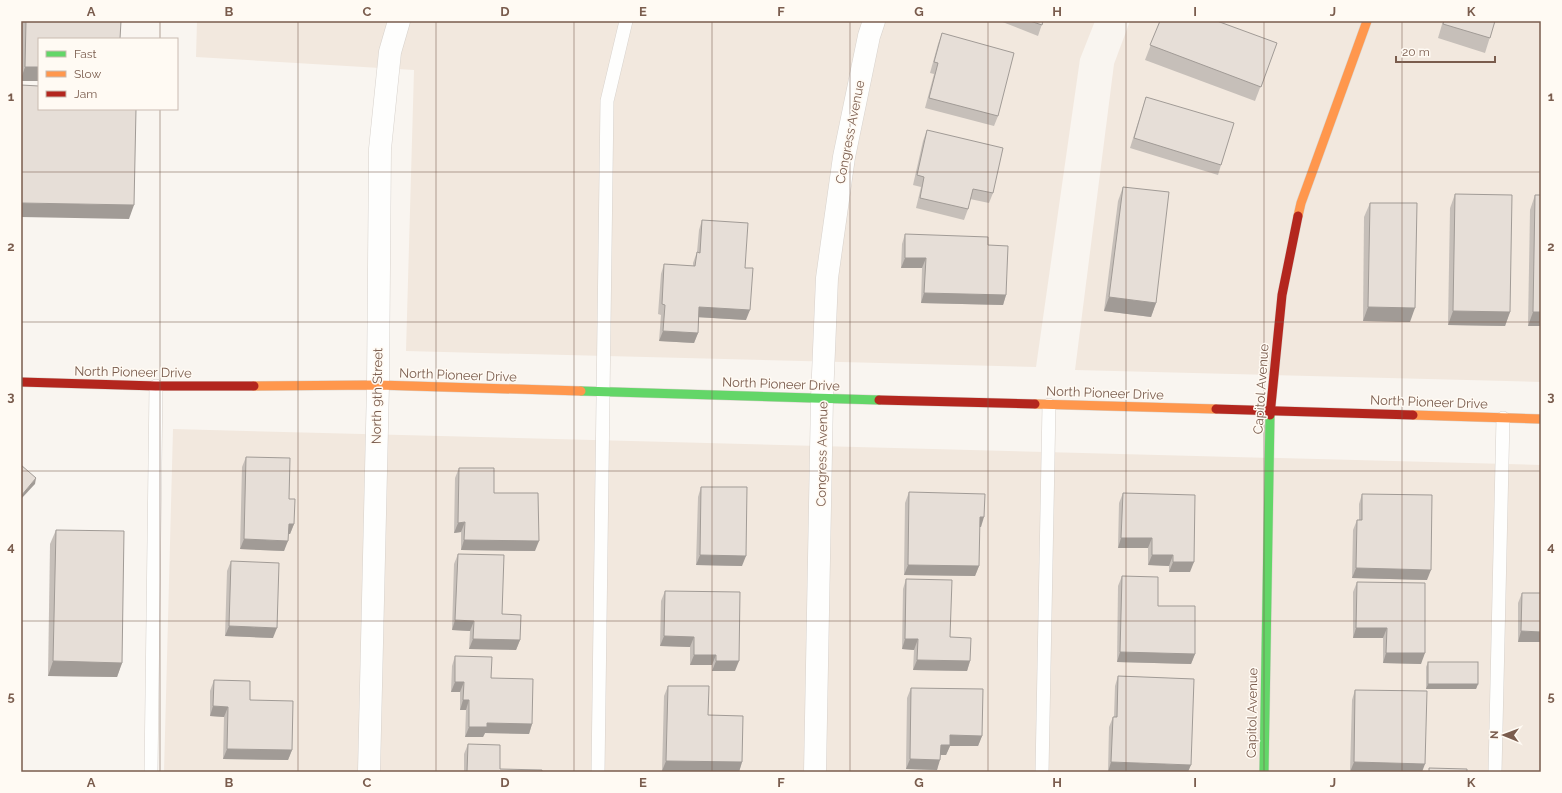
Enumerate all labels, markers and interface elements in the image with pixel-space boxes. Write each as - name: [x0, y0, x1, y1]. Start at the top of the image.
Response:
- text: A: [87, 4, 96, 19]
- text: B: [225, 4, 234, 19]
- text: C: [363, 4, 372, 19]
- text: D: [500, 4, 510, 19]
- text: E: [639, 4, 647, 19]
- text: F: [777, 4, 785, 19]
- text: G: [914, 4, 924, 19]
- text: H: [1052, 4, 1062, 19]
- text: I: [1193, 4, 1197, 19]
- text: J: [1330, 4, 1336, 19]
- text: K: [1467, 4, 1476, 19]
- legend: [38, 38, 178, 110]
- scale bar: [1396, 38, 1495, 64]
- text: 20 m: [1402, 45, 1430, 59]
- text: Fast: [74, 47, 97, 61]
- text: Slow: [74, 67, 101, 81]
- street label: Congress Avenue: [833, 79, 867, 185]
- text: Jam: [74, 87, 97, 101]
- text: 1: [8, 89, 15, 104]
- text: 1: [1548, 89, 1555, 104]
- text: 2: [7, 239, 15, 254]
- text: 2: [1547, 239, 1555, 254]
- street label: Capitol Avenue: [1250, 343, 1272, 435]
- street label: North 9th Street: [369, 347, 385, 444]
- street label: North Pioneer Drive: [74, 363, 192, 381]
- street label: North Pioneer Drive: [399, 365, 517, 385]
- street label: North Pioneer Drive: [722, 374, 840, 394]
- street label: North Pioneer Drive: [1046, 383, 1164, 403]
- text: 3: [7, 389, 15, 404]
- text: 3: [1547, 389, 1555, 404]
- street label: North Pioneer Drive: [1370, 392, 1488, 412]
- street label: Congress Avenue: [814, 401, 830, 507]
- text: 4: [7, 539, 15, 554]
- text: 4: [1547, 539, 1555, 554]
- street label: Capitol Avenue: [1244, 667, 1260, 758]
- text: 5: [7, 689, 15, 704]
- text: 5: [1547, 689, 1555, 704]
- north arrow: [1484, 715, 1524, 755]
- text: N: [1488, 731, 1501, 739]
- text: A: [87, 775, 96, 790]
- text: B: [225, 775, 234, 790]
- text: C: [363, 775, 372, 790]
- text: D: [500, 775, 510, 790]
- text: E: [639, 775, 647, 790]
- text: F: [777, 775, 785, 790]
- text: G: [914, 775, 924, 790]
- text: H: [1052, 775, 1062, 790]
- text: I: [1193, 775, 1197, 790]
- text: J: [1330, 775, 1336, 790]
- text: K: [1467, 775, 1476, 790]

